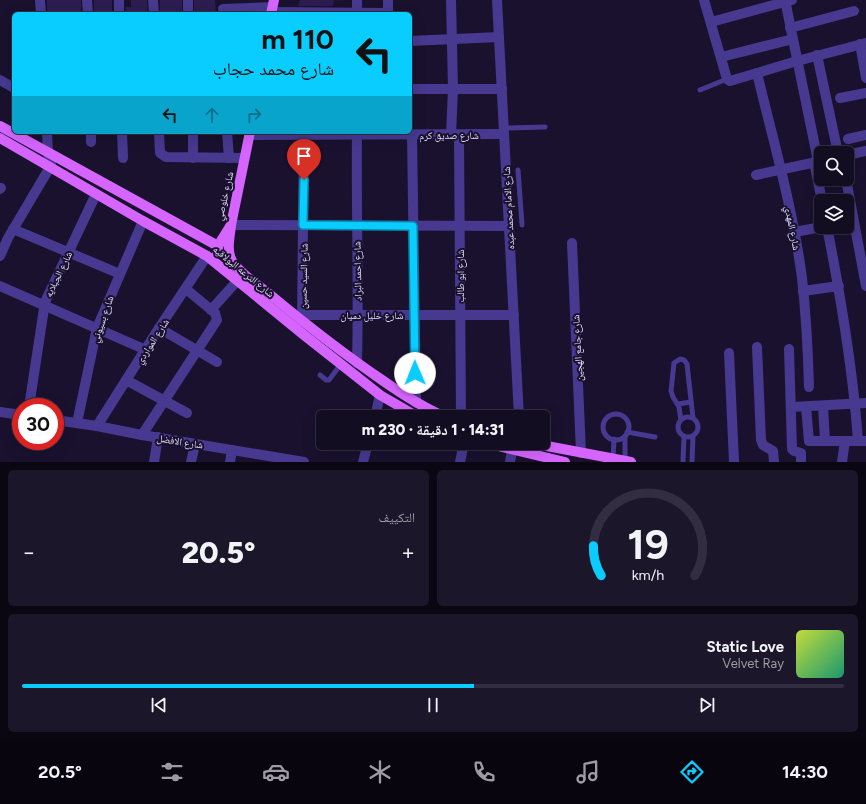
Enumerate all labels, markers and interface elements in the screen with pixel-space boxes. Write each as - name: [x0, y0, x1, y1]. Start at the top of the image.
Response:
- text: 110 m: [261, 22, 334, 56]
- icon: left: [348, 28, 400, 80]
- text: شارع محمد حجاب: [213, 58, 334, 80]
- icon: left: [159, 104, 181, 126]
- icon: ahead: [201, 104, 223, 126]
- icon: right: [243, 104, 265, 126]
- street label: شارع صديق كرم: [419, 129, 479, 143]
- pin: [287, 139, 321, 180]
- icon: arrive: [293, 145, 315, 167]
- map controls: [814, 146, 854, 234]
- button: search: [814, 146, 854, 186]
- street label: شارع الامام محمد عبده: [500, 166, 518, 250]
- street label: شارع خلوصي: [213, 170, 238, 222]
- button: layers: [814, 194, 854, 234]
- street label: شارع المهدي: [780, 205, 803, 252]
- street label: شارع احمد البراد: [350, 241, 365, 301]
- street label: شارع الترعه البولاقيه: [210, 243, 277, 300]
- street label: شارع السيد حسين: [296, 243, 311, 309]
- street label: شارع الجبلايه: [42, 249, 75, 299]
- street label: شارع ابو طالب: [454, 249, 467, 303]
- street label: شارع بسيوني: [88, 294, 118, 345]
- street label: شارع خليل دميان: [341, 309, 404, 322]
- street label: شارع جامع الهجين: [569, 314, 586, 382]
- street label: شارع المواردي: [133, 316, 173, 367]
- position arrow: [394, 352, 436, 394]
- speed limit sign: 30: [12, 398, 64, 450]
- text: 14:31 · 1 دقيقة · 230 m: [362, 421, 504, 439]
- street label: شارع الافضل: [156, 431, 205, 452]
- text: التكييف: [379, 510, 415, 525]
- text: 19: [627, 519, 668, 569]
- text: 20.5°: [181, 534, 256, 571]
- text: −: [22, 539, 36, 566]
- text: +: [401, 539, 415, 566]
- text: km/h: [631, 566, 664, 584]
- text: Static Love: [706, 638, 784, 656]
- text: Velvet Ray: [722, 656, 784, 671]
- icon: previous: [148, 694, 170, 716]
- icon: pause: [422, 694, 444, 716]
- icon: next: [696, 694, 718, 716]
- icon: filters: [158, 758, 186, 786]
- icon: car: [262, 758, 290, 786]
- icon: climate: [366, 758, 394, 786]
- icon: phone: [470, 758, 498, 786]
- icon: music: [574, 758, 602, 786]
- icon: directions: [678, 758, 706, 786]
- text: 20.5°: [38, 761, 82, 783]
- text: 14:30: [782, 761, 828, 783]

